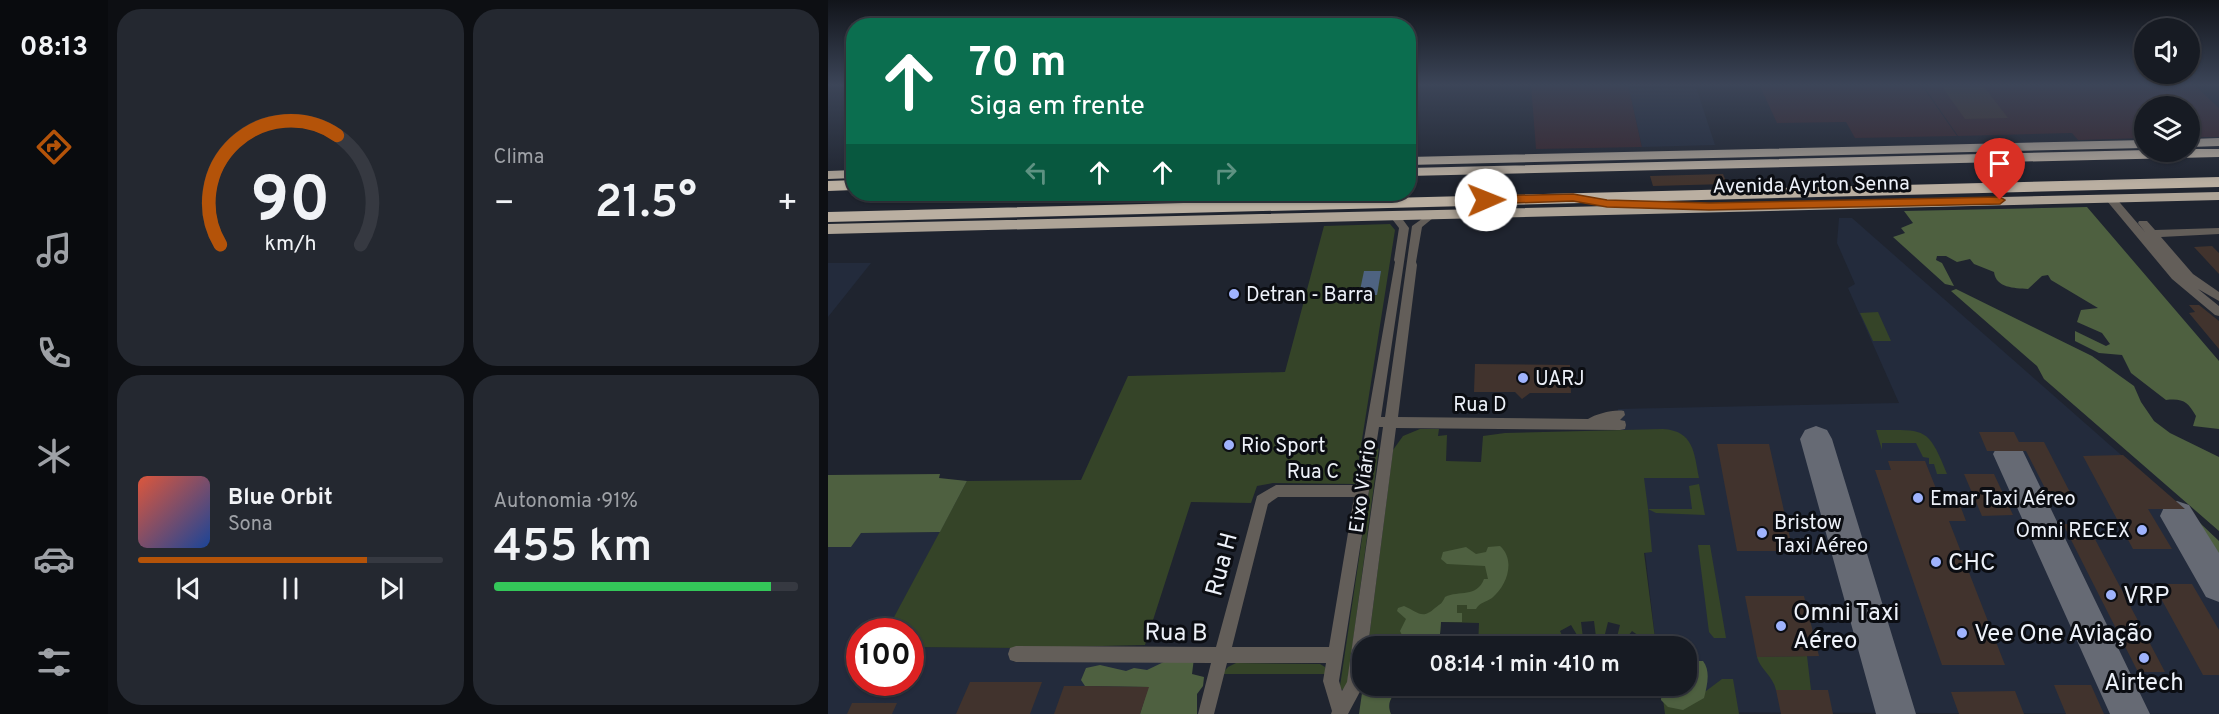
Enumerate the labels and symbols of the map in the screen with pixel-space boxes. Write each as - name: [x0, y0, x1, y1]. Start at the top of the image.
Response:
- pin: [1974, 138, 2025, 200]
- position arrow: [1454, 168, 1518, 232]
- street label: Avenida Ayrton Senna: [1712, 171, 1910, 201]
- place label: Detran - Barra: [1246, 283, 1373, 309]
- marker: Detran - Barra: [1227, 287, 1241, 301]
- place label: UARJ: [1535, 367, 1585, 393]
- marker: UARJ: [1516, 371, 1530, 385]
- street label: Rua D: [1453, 393, 1507, 419]
- place label: Rio Sport: [1241, 434, 1326, 460]
- marker: Rio Sport: [1222, 438, 1236, 452]
- street label: Eixo Viário: [1345, 438, 1383, 535]
- street label: Rua C: [1287, 460, 1339, 486]
- place label: Emar Taxi Aéreo: [1930, 487, 2076, 513]
- marker: Emar Taxi Aéreo: [1911, 491, 1925, 505]
- place label: Bristow Taxi Aéreo: [1774, 511, 1868, 560]
- place label: Omni RECEX: [2015, 519, 2130, 545]
- marker: Omni RECEX: [2135, 523, 2149, 537]
- marker: Bristow Taxi Aéreo: [1755, 526, 1769, 540]
- street label: Rua H: [1200, 530, 1246, 599]
- place label: CHC: [1948, 549, 1996, 579]
- marker: CHC: [1929, 555, 1943, 569]
- place label: VRP: [2123, 582, 2169, 612]
- marker: VRP: [2104, 588, 2118, 602]
- place label: Omni Taxi Aéreo: [1793, 599, 1899, 657]
- speed limit sign: 100: [846, 618, 924, 696]
- street label: Rua B: [1144, 618, 1208, 650]
- marker: Omni Taxi Aéreo: [1774, 619, 1788, 633]
- place label: Vee One Aviação: [1974, 620, 2153, 650]
- marker: Vee One Aviação: [1955, 626, 1969, 640]
- marker: Airtech: [2137, 651, 2151, 665]
- place label: Airtech: [2104, 669, 2184, 699]

